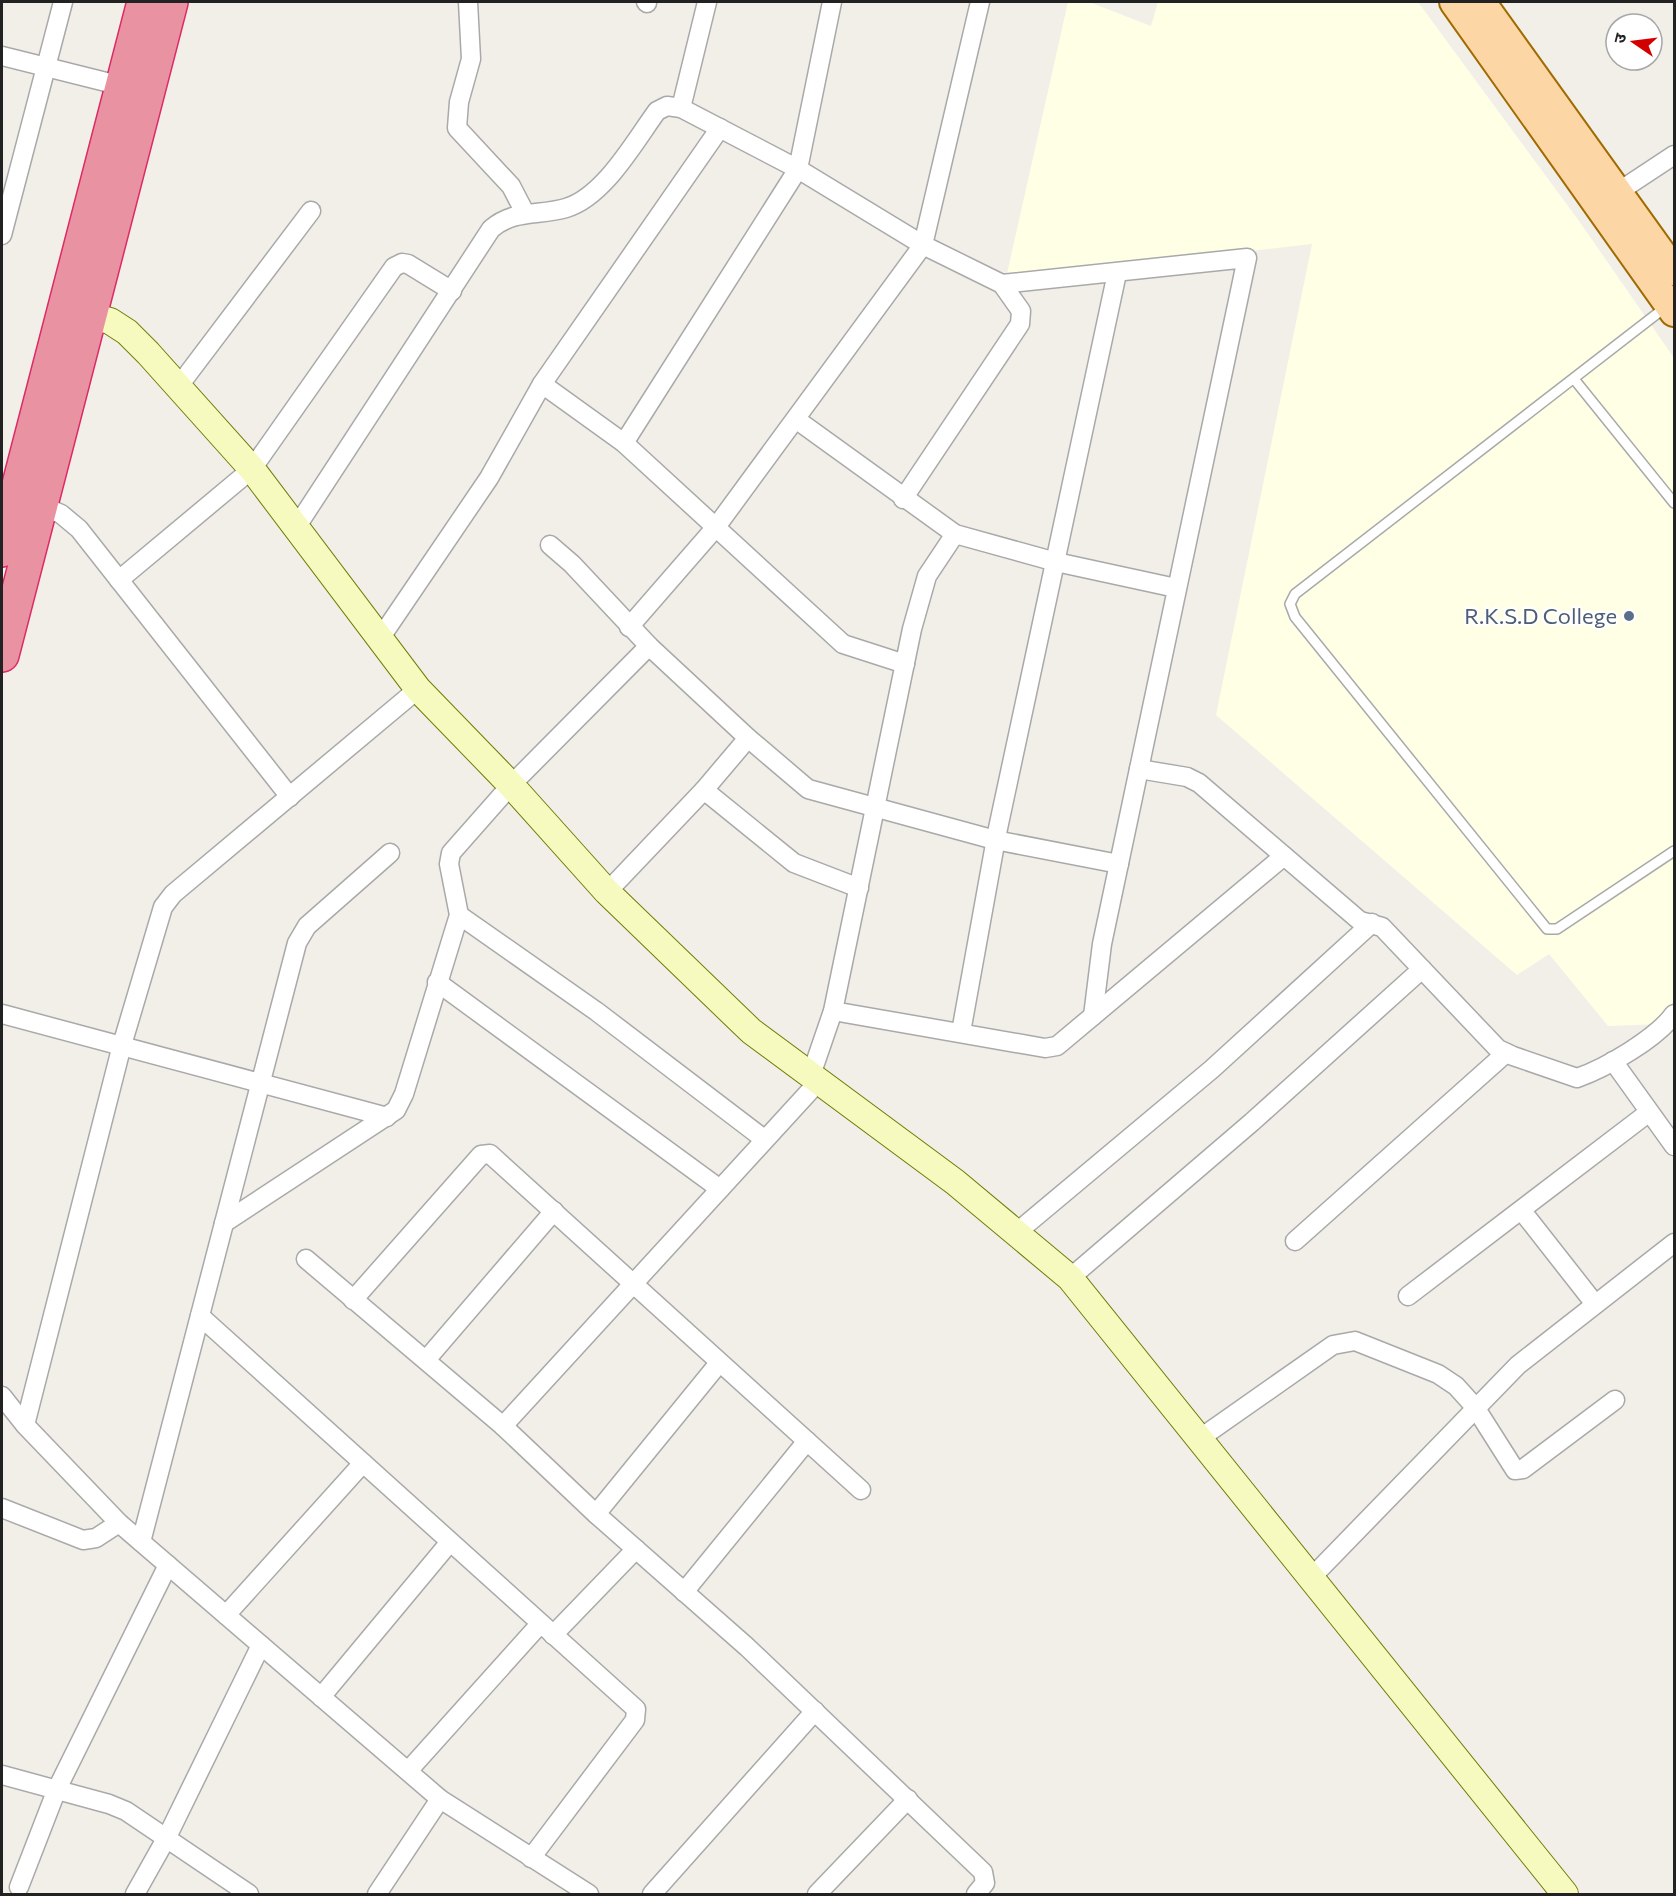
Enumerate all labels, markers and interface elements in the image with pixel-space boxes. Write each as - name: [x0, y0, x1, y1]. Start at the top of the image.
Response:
- north arrow: [1604, 12, 1664, 72]
- text: उ: [1609, 31, 1629, 45]
- place label: R.K.S.D College: [1464, 602, 1617, 629]
- marker: R.K.S.D College: [1622, 609, 1636, 623]

